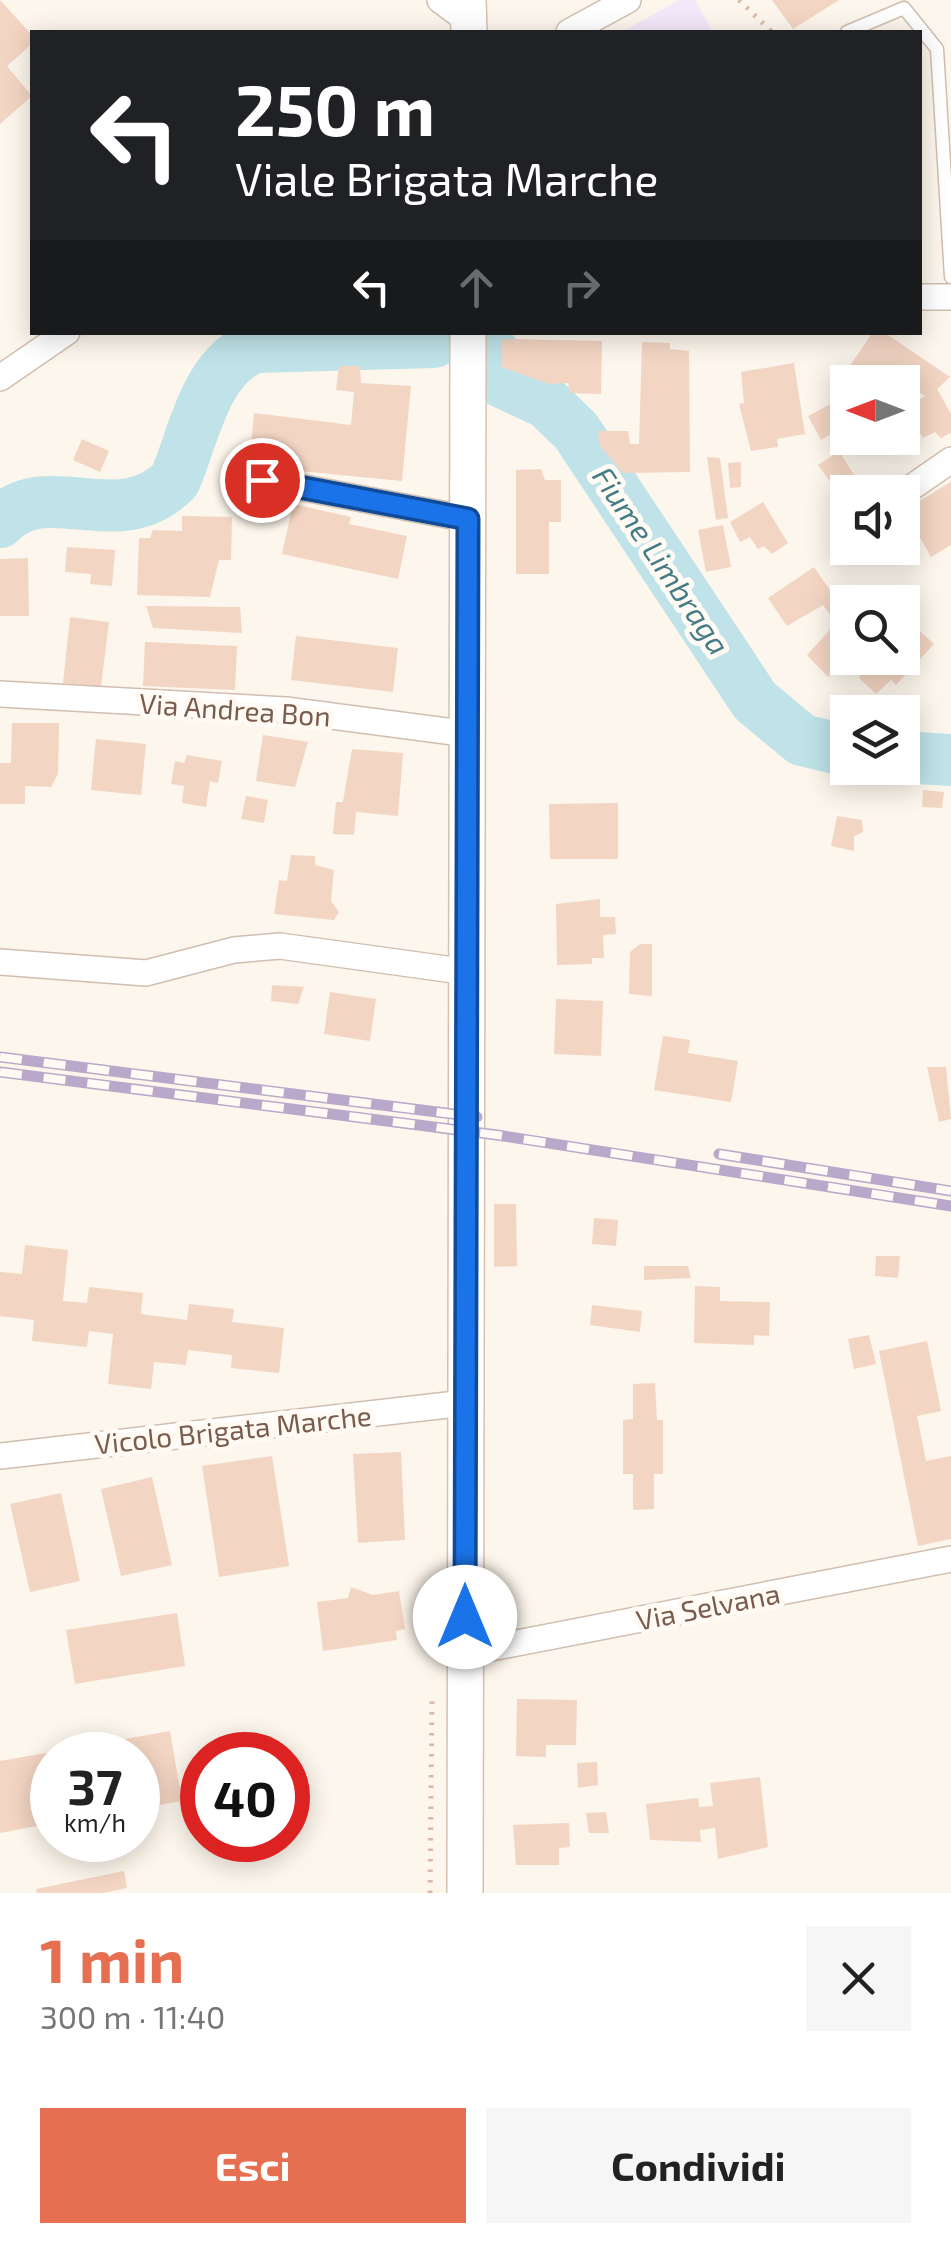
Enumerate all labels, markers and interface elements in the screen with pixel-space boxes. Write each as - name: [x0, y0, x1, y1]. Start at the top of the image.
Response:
- text: 250 m: [235, 66, 435, 150]
- icon: left: [70, 70, 200, 200]
- text: Viale Brigata Marche: [235, 151, 658, 205]
- icon: left: [344, 260, 399, 315]
- icon: ahead: [449, 260, 504, 315]
- icon: right: [554, 260, 609, 315]
- north arrow: [830, 365, 920, 455]
- map controls: [830, 365, 920, 785]
- pin: [220, 438, 305, 523]
- icon: arrive: [235, 453, 290, 508]
- water label: Fiume Limbraga: [586, 459, 738, 661]
- button: sound: [830, 475, 920, 565]
- button: search: [830, 585, 920, 675]
- street label: Via Andrea Bon: [138, 685, 332, 733]
- button: layers: [830, 695, 920, 785]
- street label: Vicolo Brigata Marche: [93, 1398, 373, 1460]
- position arrow: [413, 1565, 517, 1669]
- street label: Via Selvana: [633, 1575, 783, 1637]
- speed limit sign: 40: [180, 1732, 310, 1862]
- text: 37: [68, 1755, 122, 1815]
- text: km/h: [64, 1807, 126, 1837]
- text: 1 min: [40, 1923, 184, 1995]
- button: close: [806, 1926, 911, 2031]
- text: 300 m · 11:40: [40, 1997, 225, 2035]
- button: Esci: [40, 2108, 466, 2223]
- button: Condividi: [486, 2108, 911, 2223]

